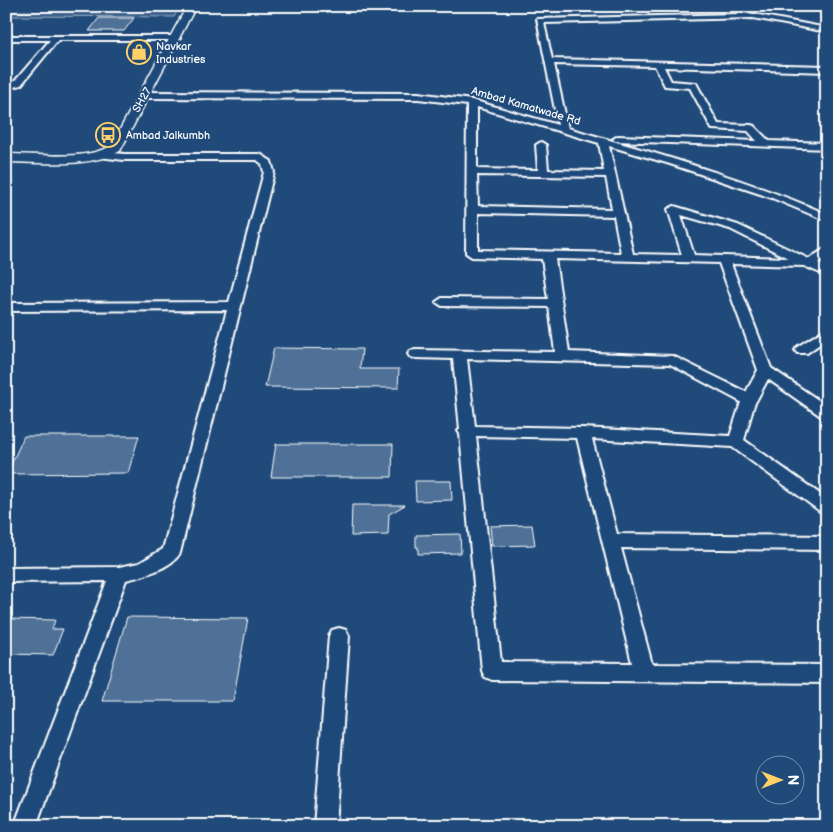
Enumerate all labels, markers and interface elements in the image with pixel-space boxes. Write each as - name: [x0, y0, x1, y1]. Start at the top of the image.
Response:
- shop icon: Navkar Industries: [126, 39, 152, 65]
- place label: Navkar Industries: [156, 40, 206, 66]
- street label: Ambad Kamatwade Rd: [470, 84, 582, 128]
- street label: SH27: [130, 85, 154, 115]
- bus stop icon: Ambad Jalkumbh: [95, 122, 121, 148]
- place label: Ambad Jalkumbh: [126, 129, 210, 142]
- north arrow: [756, 754, 806, 804]
- text: N: [784, 775, 801, 785]

